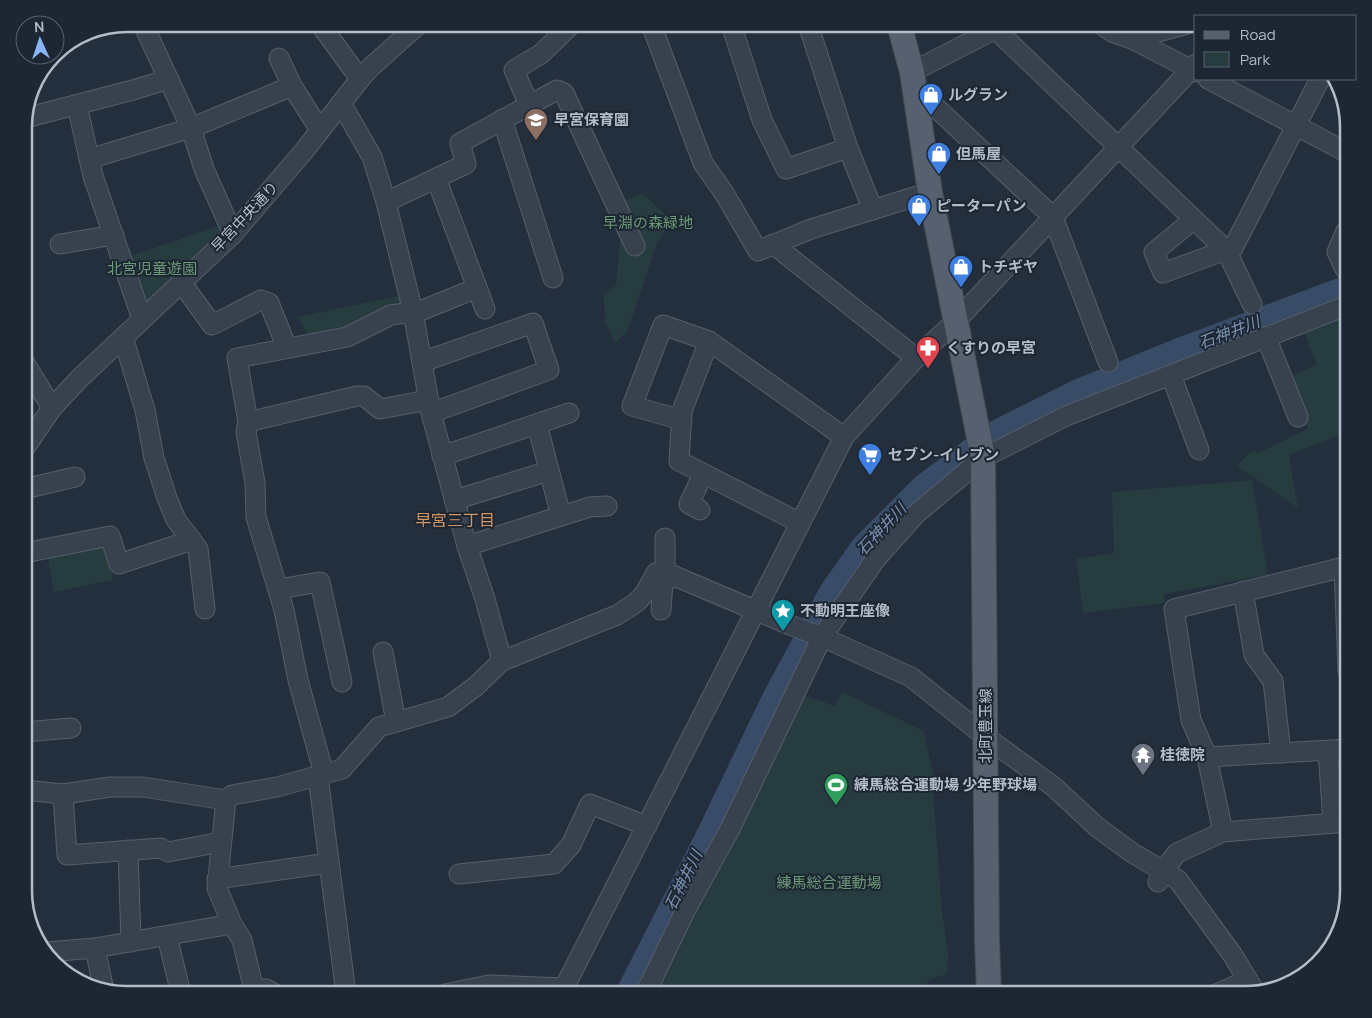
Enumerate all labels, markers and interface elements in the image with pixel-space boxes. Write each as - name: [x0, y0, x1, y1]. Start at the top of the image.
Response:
- north arrow: [15, 15, 65, 65]
- legend: [1194, 15, 1357, 80]
- text: N: [34, 17, 45, 36]
- text: Road: [1240, 24, 1276, 45]
- text: Park: [1240, 49, 1270, 70]
- shop icon: ルグラン: [918, 82, 944, 116]
- place label: ルグラン: [948, 84, 1008, 105]
- school or university icon: 早宮保育園: [523, 107, 549, 141]
- place label: 早宮保育園: [554, 109, 629, 130]
- shop icon: 但馬屋: [926, 141, 952, 175]
- place label: 但馬屋: [956, 143, 1001, 164]
- street label: 早宮中央通り: [206, 177, 283, 257]
- shop icon: ピーターパン: [906, 193, 932, 227]
- place label: ピーターパン: [936, 195, 1027, 216]
- park label: 早淵の森緑地: [603, 212, 693, 233]
- shop icon: トチギヤ: [948, 254, 974, 288]
- place label: トチギヤ: [978, 256, 1038, 277]
- park label: 北宮児童遊園: [107, 258, 197, 279]
- water label: 石神井川: [1195, 310, 1265, 354]
- pharmacy icon: くすりの早宮: [915, 335, 941, 369]
- place label: くすりの早宮: [946, 337, 1036, 358]
- supermarket icon: セブン-イレブン: [857, 442, 883, 476]
- place label: セブン-イレブン: [888, 444, 999, 465]
- water label: 石神井川: [851, 497, 912, 560]
- district label: 早宮三丁目: [415, 509, 495, 531]
- place icon: 不動明王座像: [770, 598, 796, 632]
- place label: 不動明王座像: [800, 600, 890, 621]
- street label: 北町豊玉線: [975, 688, 996, 764]
- temple icon: 桂徳院: [1130, 742, 1156, 776]
- place label: 桂徳院: [1160, 744, 1205, 765]
- sports icon: 練馬総合運動場 少年野球場: [823, 772, 849, 806]
- place label: 練馬総合運動場 少年野球場: [854, 774, 1037, 795]
- water label: 石神井川: [659, 845, 708, 914]
- park label: 練馬総合運動場: [776, 872, 882, 893]

